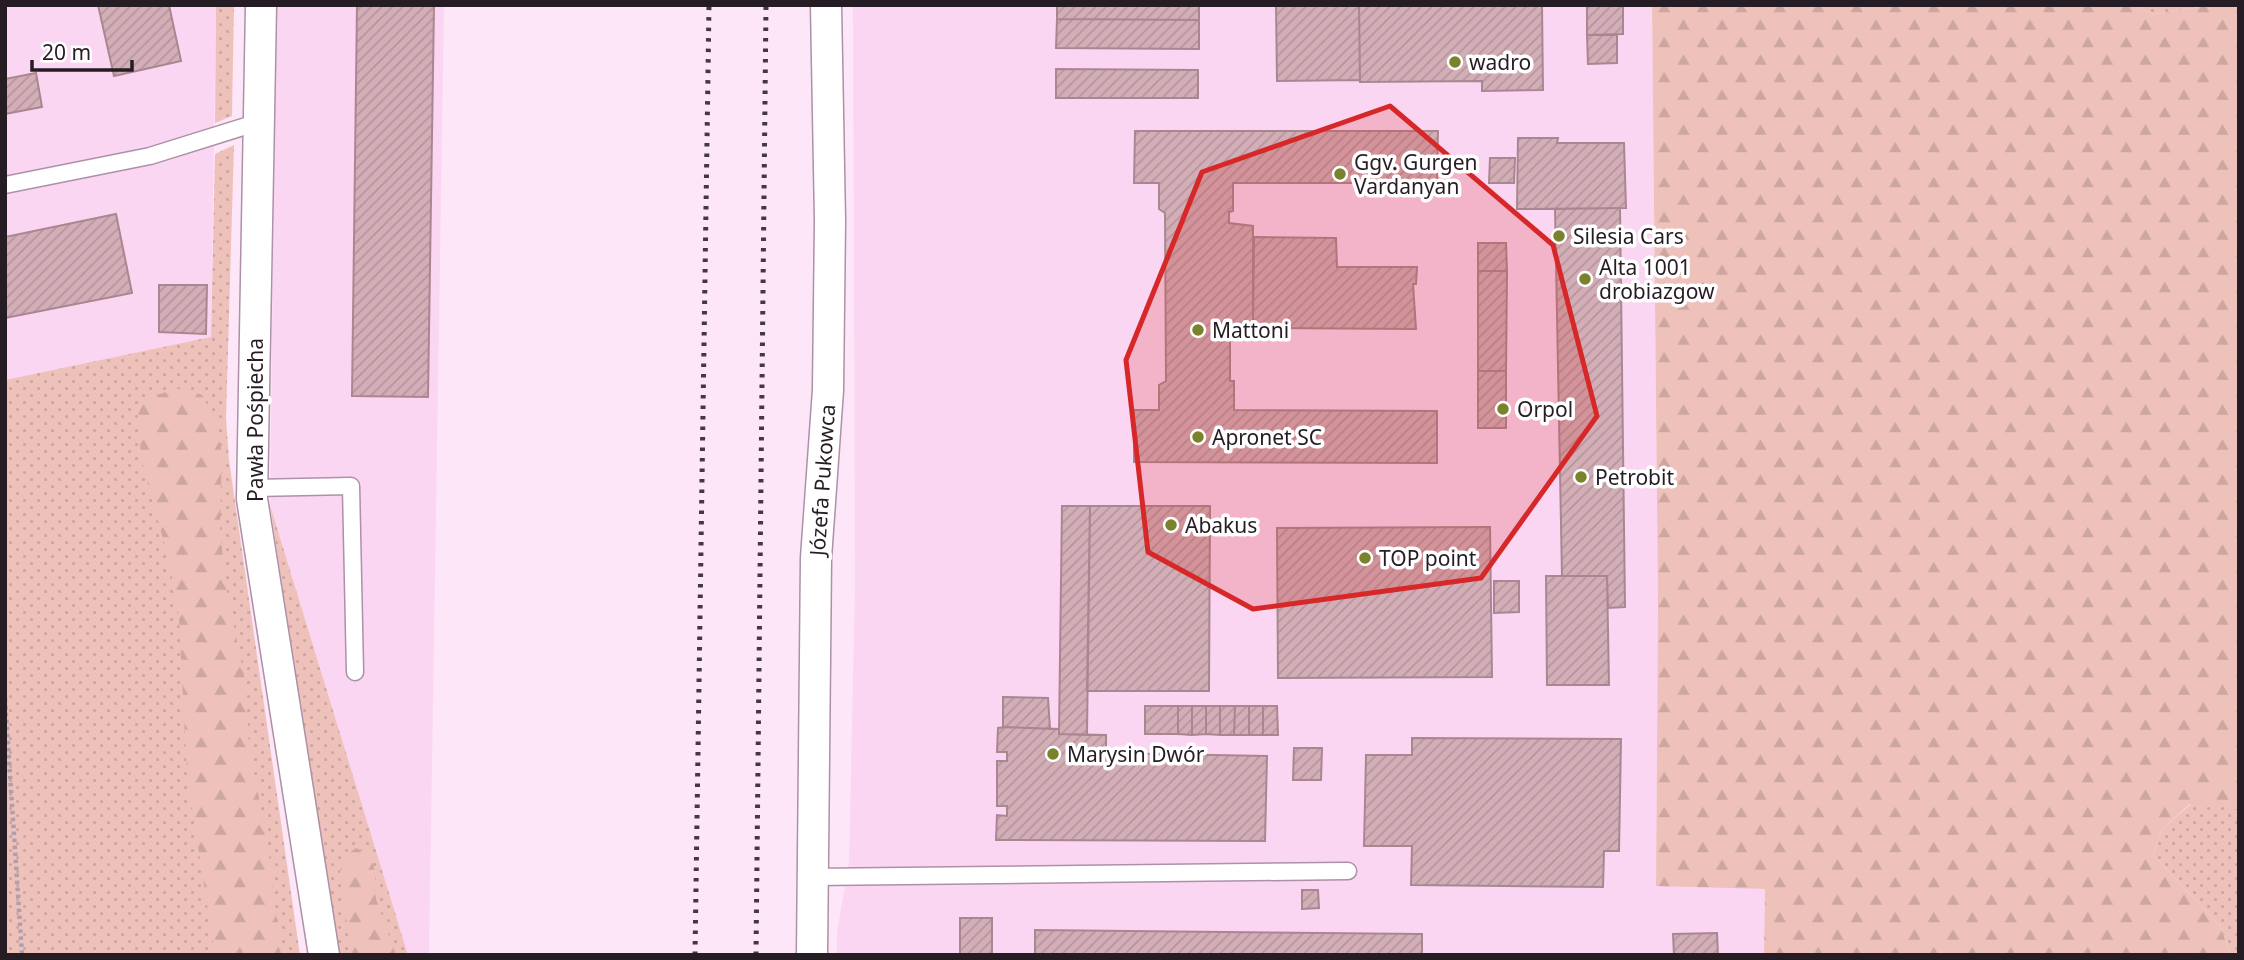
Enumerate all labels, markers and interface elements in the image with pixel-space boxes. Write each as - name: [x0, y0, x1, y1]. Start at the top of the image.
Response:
- scale bar: [32, 28, 131, 72]
- text: 20 m: [42, 38, 91, 66]
- place label: wadro: [1469, 48, 1531, 76]
- marker: wadro: [1447, 54, 1463, 70]
- place label: Ggv. Gurgen Vardanyan: [1354, 148, 1478, 200]
- marker: Ggv. Gurgen Vardanyan: [1332, 166, 1348, 182]
- place label: Silesia Cars: [1573, 222, 1684, 250]
- marker: Silesia Cars: [1551, 228, 1567, 244]
- place label: Alta 1001 drobiazgow: [1599, 253, 1715, 305]
- marker: Alta 1001 drobiazgow: [1577, 271, 1593, 287]
- place label: Mattoni: [1212, 316, 1289, 344]
- marker: Mattoni: [1190, 322, 1206, 338]
- street label: Pawła Pośpiecha: [241, 338, 269, 502]
- place label: Orpol: [1517, 395, 1573, 423]
- marker: Orpol: [1495, 401, 1511, 417]
- street label: Józefa Pukowca: [803, 403, 841, 559]
- place label: Apronet SC: [1212, 423, 1322, 451]
- marker: Apronet SC: [1190, 429, 1206, 445]
- place label: Petrobit: [1595, 463, 1674, 491]
- marker: Petrobit: [1573, 469, 1589, 485]
- place label: Abakus: [1185, 511, 1257, 539]
- marker: Abakus: [1163, 517, 1179, 533]
- place label: TOP point: [1379, 544, 1477, 572]
- marker: TOP point: [1357, 550, 1373, 566]
- place label: Marysin Dwór: [1067, 740, 1205, 768]
- marker: Marysin Dwór: [1045, 746, 1061, 762]

